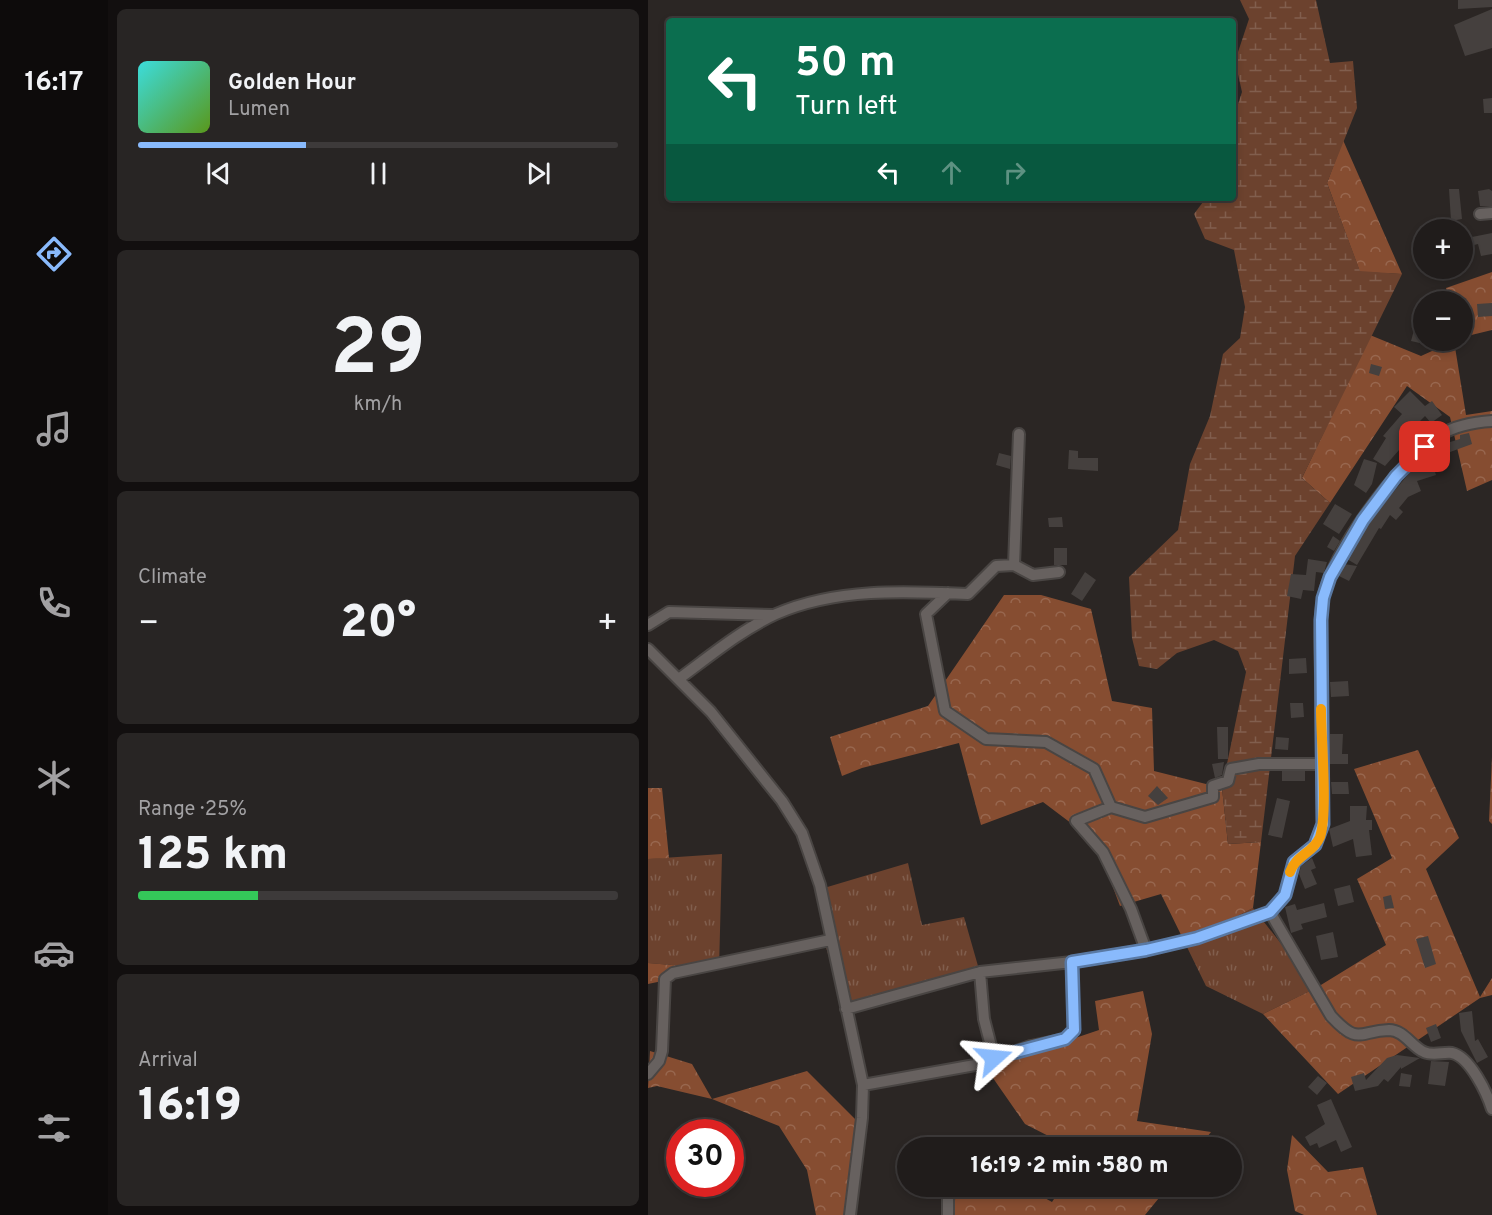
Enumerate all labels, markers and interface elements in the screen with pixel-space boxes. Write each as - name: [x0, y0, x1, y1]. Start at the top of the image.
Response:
- text: 50 m: [795, 38, 896, 91]
- icon: left: [696, 42, 774, 120]
- text: 16:17: [24, 66, 84, 100]
- text: Golden Hour: [228, 70, 356, 97]
- text: Turn left: [795, 90, 897, 124]
- text: Lumen: [228, 97, 290, 123]
- icon: left: [872, 156, 905, 189]
- icon: ahead: [935, 156, 968, 189]
- icon: right: [998, 156, 1031, 189]
- icon: previous: [202, 157, 235, 190]
- icon: pause: [362, 157, 395, 190]
- icon: next: [522, 157, 555, 190]
- map controls: [1413, 219, 1473, 351]
- button: +: [1413, 219, 1473, 279]
- icon: directions: [33, 233, 75, 275]
- button: −: [1413, 291, 1473, 351]
- text: 29: [330, 303, 426, 402]
- text: km/h: [354, 392, 402, 418]
- icon: music: [33, 408, 75, 450]
- pin: [1399, 421, 1450, 472]
- icon: arrive: [1408, 430, 1441, 463]
- text: Climate: [138, 565, 207, 591]
- icon: phone: [33, 582, 75, 624]
- text: 20°: [340, 596, 416, 653]
- text: −: [138, 604, 159, 646]
- text: +: [597, 604, 618, 646]
- icon: climate: [33, 757, 75, 799]
- text: Range · 25%: [138, 797, 247, 823]
- text: 125 km: [138, 828, 288, 885]
- icon: car: [33, 932, 75, 974]
- position arrow: [962, 1026, 1026, 1090]
- text: Arrival: [138, 1048, 198, 1074]
- text: 16:19: [138, 1079, 242, 1136]
- icon: filters: [33, 1107, 75, 1149]
- speed limit sign: 30: [666, 1119, 744, 1197]
- text: 16:19 · 2 min · 580 m: [970, 1153, 1169, 1180]

